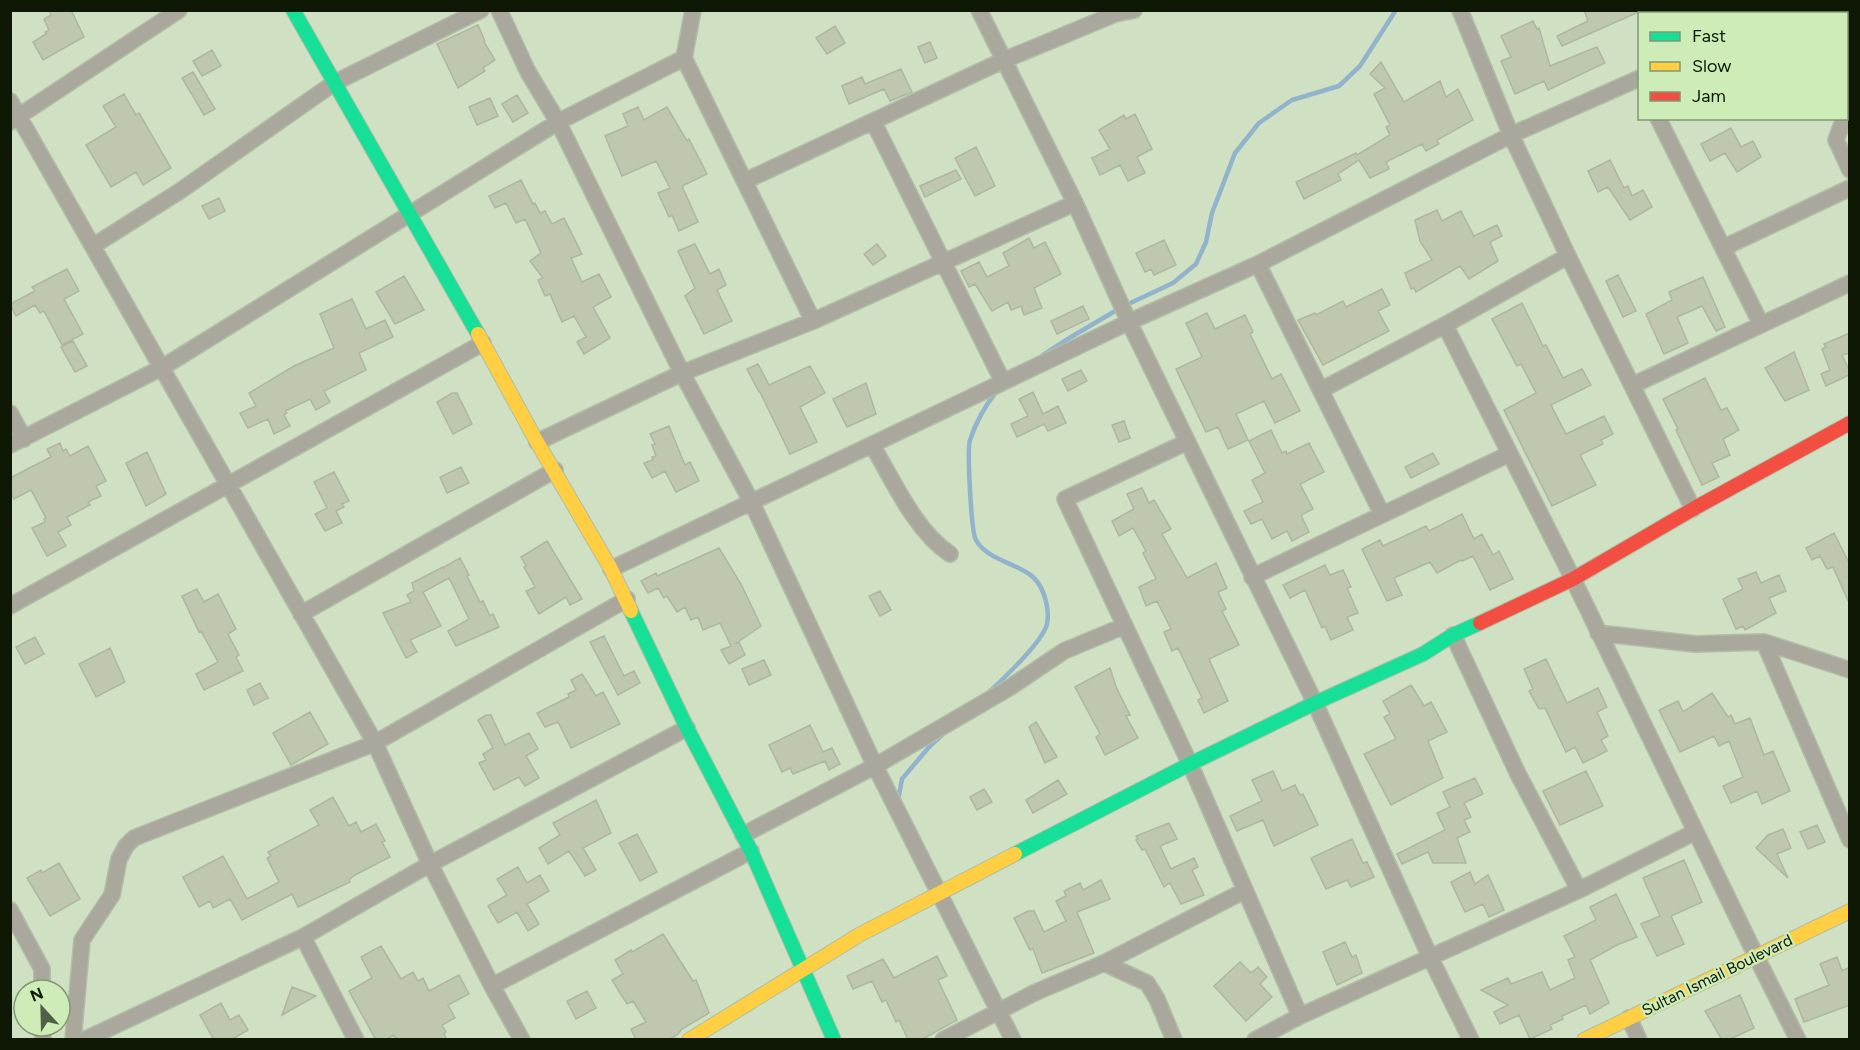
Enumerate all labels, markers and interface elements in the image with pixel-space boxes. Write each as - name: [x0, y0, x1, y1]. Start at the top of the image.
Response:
- legend: [1638, 12, 1848, 120]
- text: Fast: [1692, 25, 1726, 47]
- text: Slow: [1692, 55, 1731, 77]
- text: Jam: [1692, 85, 1726, 107]
- street label: Sultan Ismail Boulevard: [1639, 930, 1795, 1020]
- north arrow: [12, 978, 72, 1038]
- text: N: [27, 983, 46, 1006]

